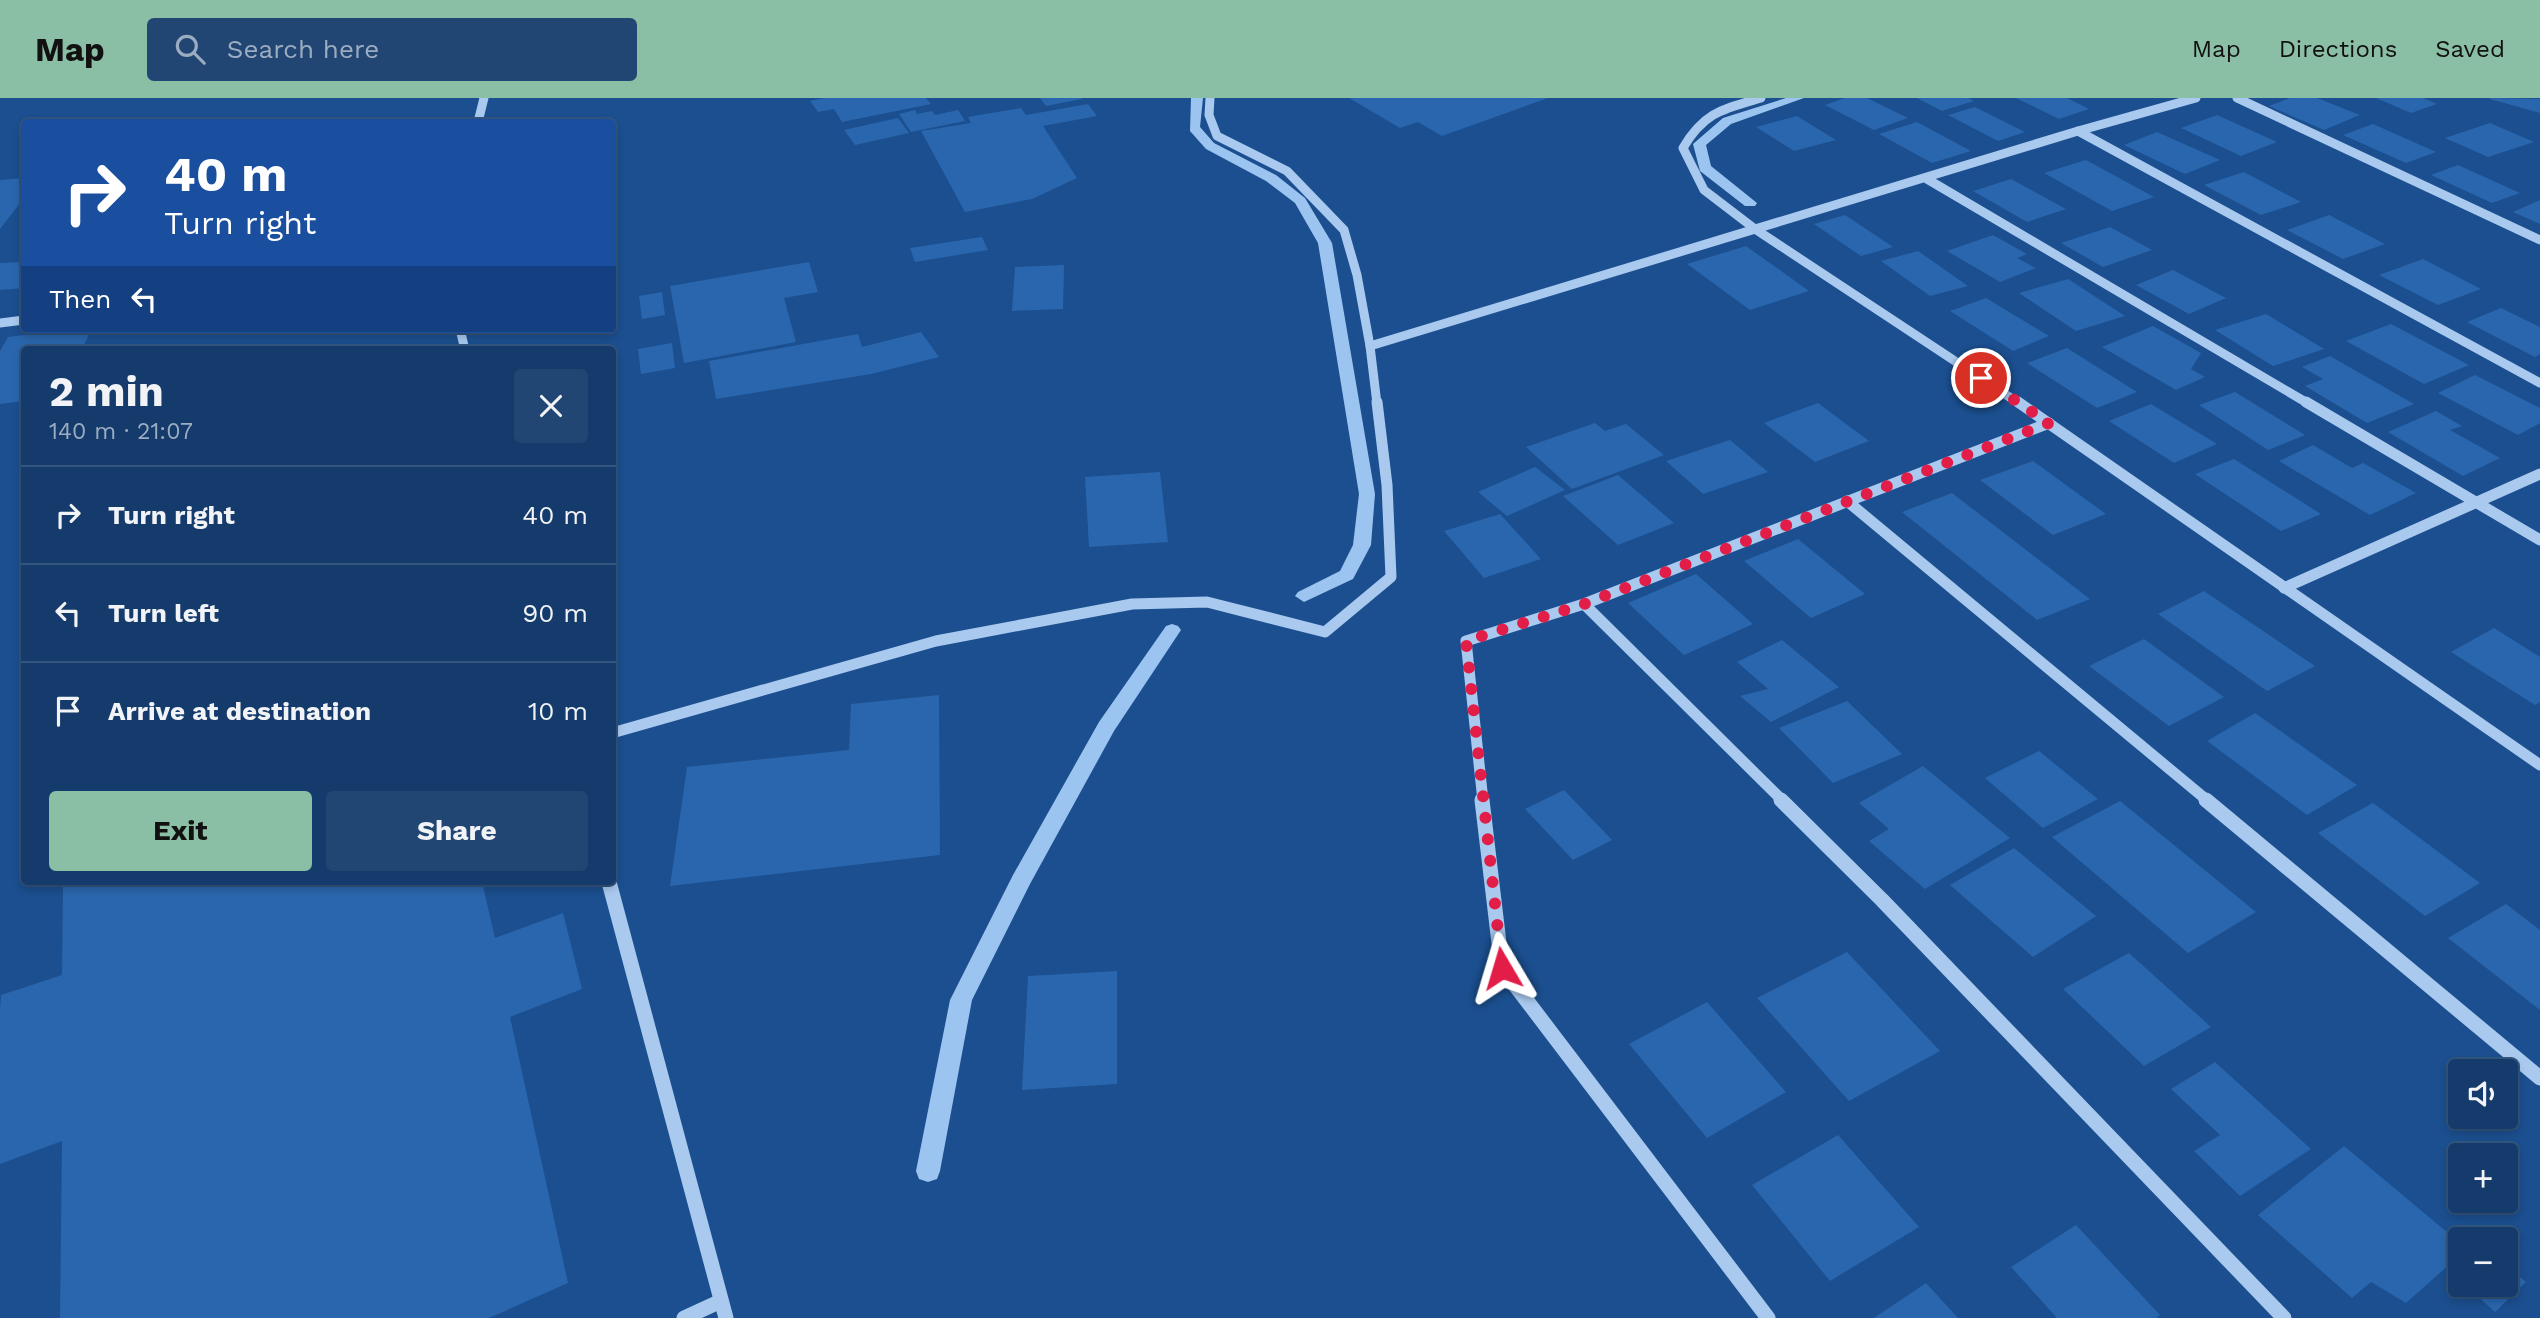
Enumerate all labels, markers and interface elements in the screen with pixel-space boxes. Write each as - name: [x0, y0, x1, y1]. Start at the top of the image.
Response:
- search box: [147, 18, 637, 81]
- text: Map: [35, 30, 105, 69]
- icon: search: [171, 30, 209, 68]
- text: Search here: [227, 34, 379, 64]
- text: Map: [2192, 35, 2241, 63]
- text: Directions: [2279, 35, 2397, 63]
- text: Saved: [2435, 35, 2505, 63]
- text: 40 m: [164, 145, 287, 203]
- icon: right: [49, 147, 140, 238]
- text: Turn right: [164, 204, 316, 242]
- icon: left: [125, 280, 163, 318]
- text: Then: [49, 284, 111, 314]
- pin: [1951, 348, 2011, 408]
- icon: arrive: [1962, 359, 2000, 397]
- text: 2 min: [49, 367, 164, 416]
- button: close: [514, 369, 588, 443]
- text: 140 m · 21:07: [49, 418, 193, 445]
- icon: right: [49, 496, 87, 534]
- text: Turn right: [108, 500, 235, 530]
- text: 40 m: [522, 500, 588, 530]
- icon: left: [49, 594, 87, 632]
- text: Turn left: [108, 598, 219, 628]
- text: 90 m: [522, 598, 588, 628]
- icon: arrive: [49, 692, 87, 730]
- text: Arrive at destination: [108, 696, 371, 726]
- text: 10 m: [528, 696, 588, 726]
- button: Exit: [49, 791, 312, 871]
- button: Share: [326, 791, 588, 871]
- position arrow: [1465, 931, 1539, 1005]
- map controls: [2448, 1059, 2518, 1297]
- button: sound: [2448, 1059, 2518, 1129]
- button: +: [2448, 1143, 2518, 1213]
- button: −: [2448, 1227, 2518, 1297]

